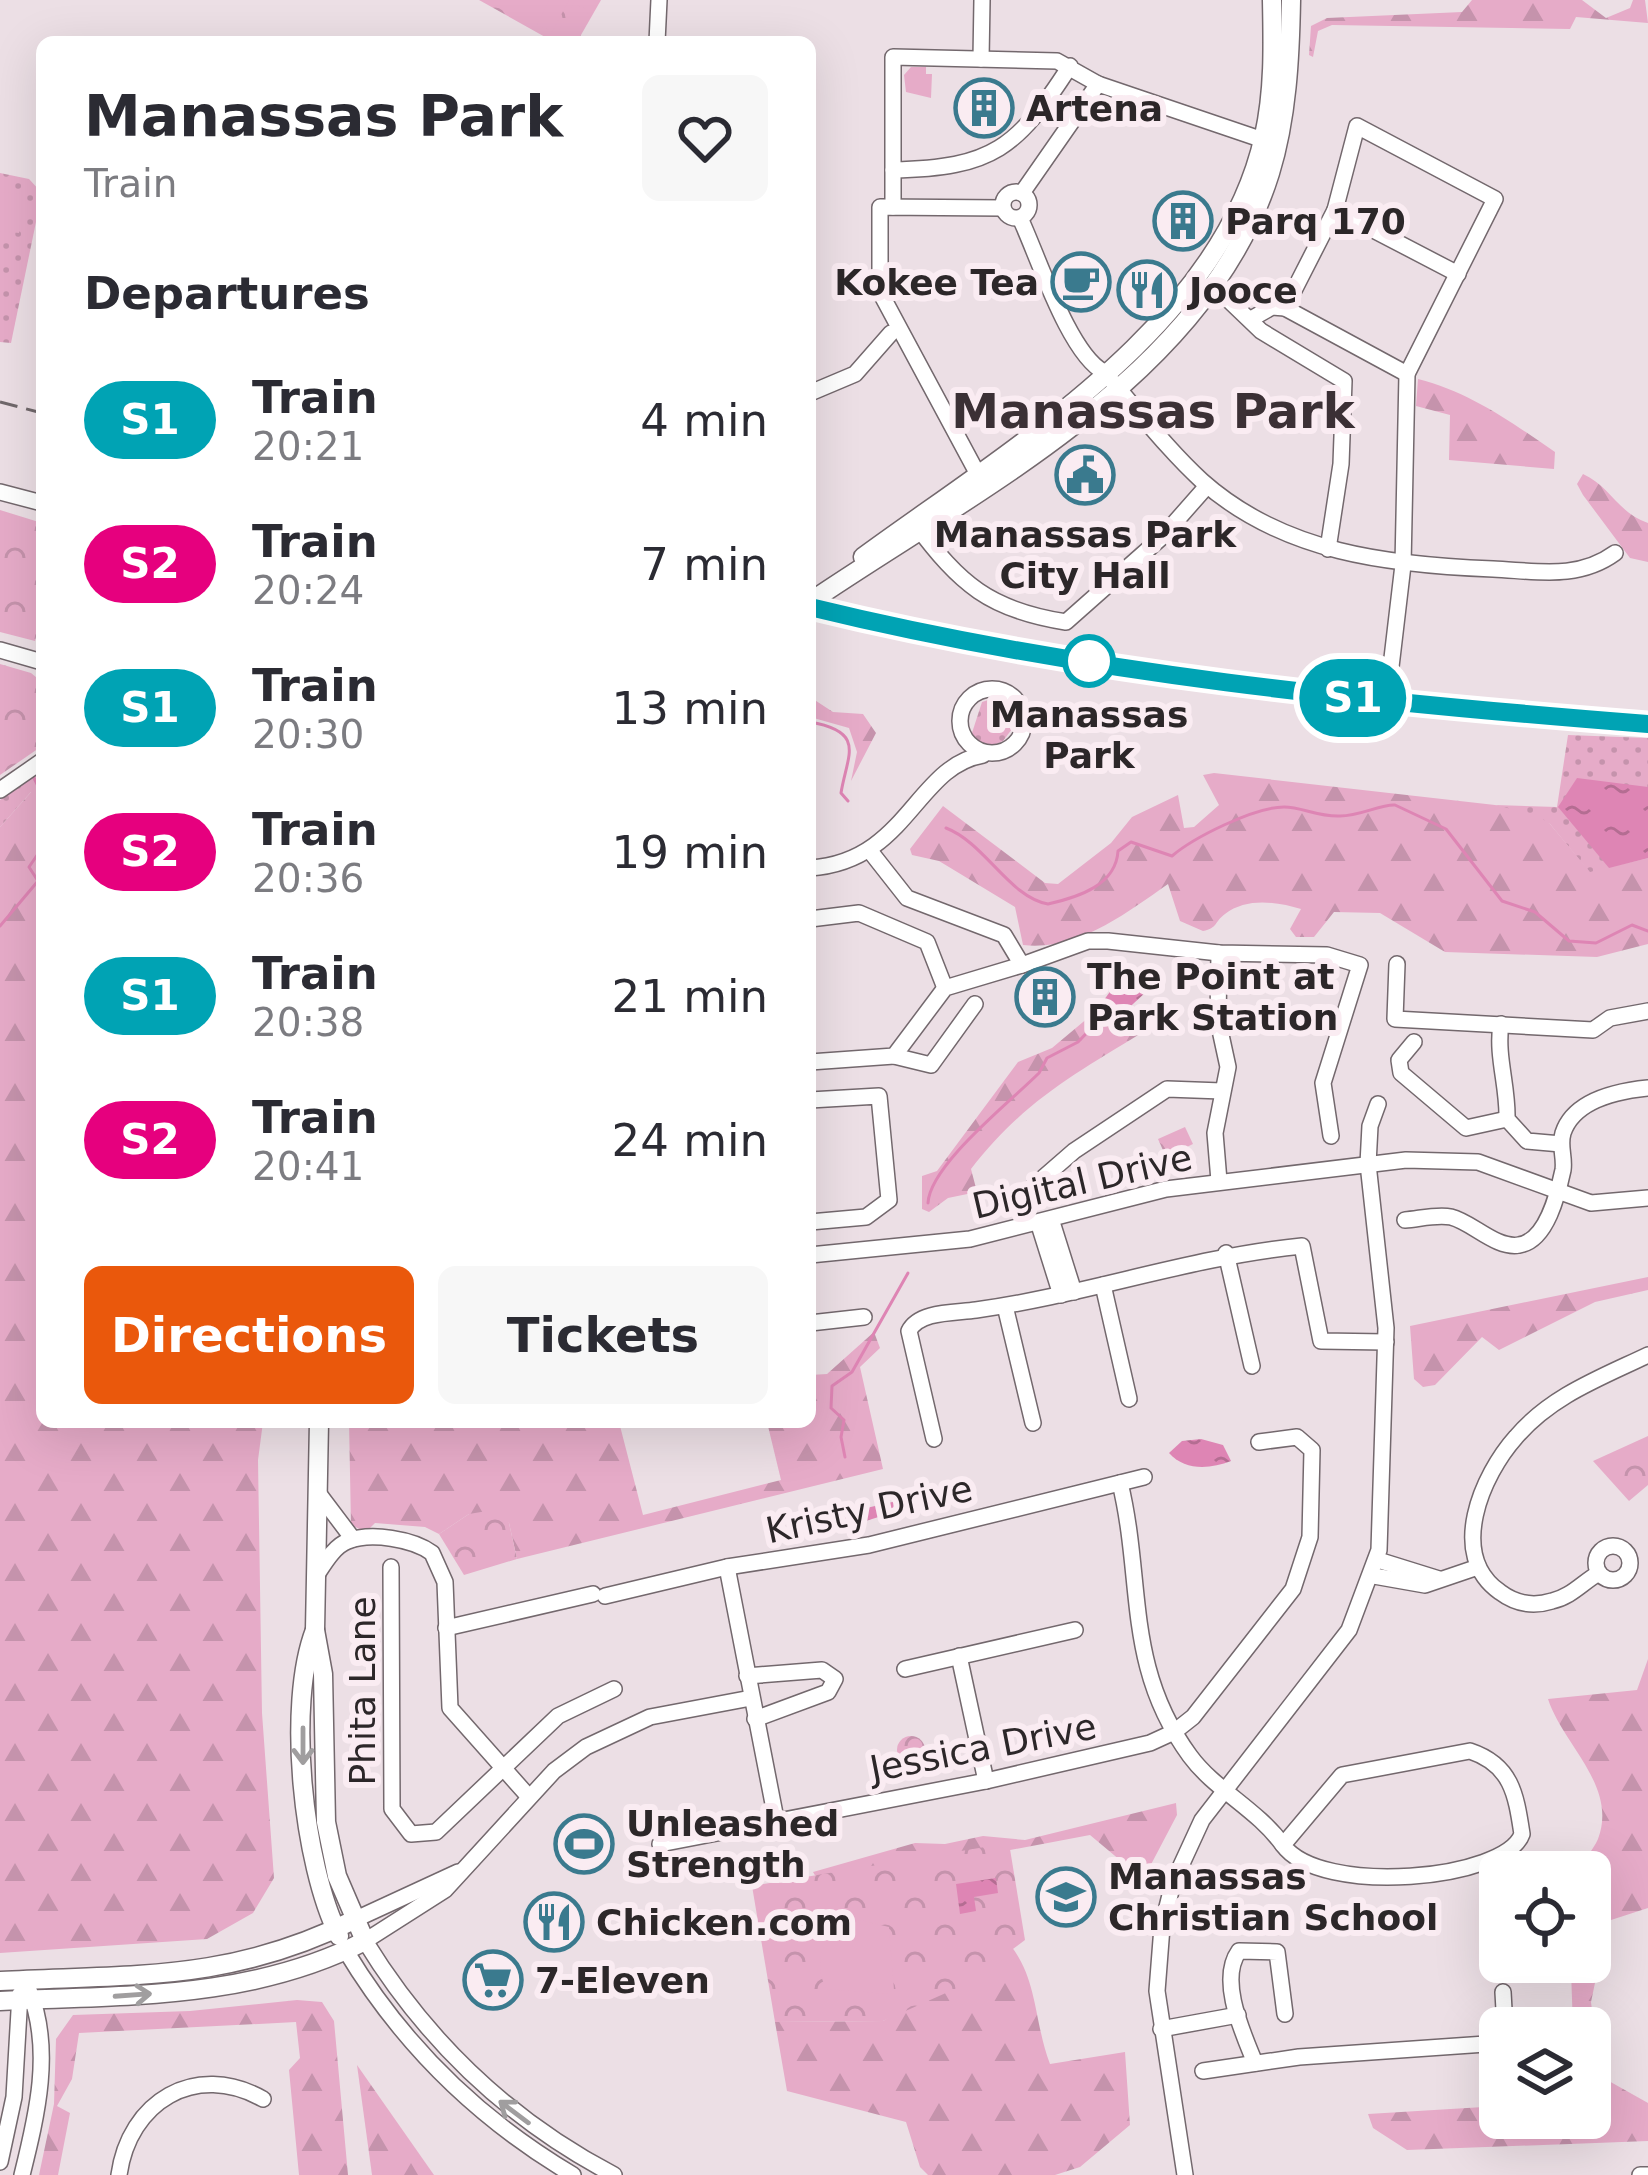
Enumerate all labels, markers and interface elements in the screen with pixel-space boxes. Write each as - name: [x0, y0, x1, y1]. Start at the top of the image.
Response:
- button: heart: [642, 75, 768, 201]
- building icon: Artena: [953, 77, 1015, 139]
- text: Manassas Park: [84, 83, 563, 149]
- place label: Artena: [1026, 88, 1163, 129]
- text: Train: [84, 161, 178, 206]
- building icon: Parq 170: [1152, 190, 1214, 252]
- place label: Parq 170: [1225, 201, 1406, 242]
- cafe icon: Kokee Tea: [1050, 251, 1112, 313]
- restaurant icon: Jooce: [1116, 259, 1178, 321]
- place label: Kokee Tea: [834, 262, 1039, 303]
- text: Departures: [84, 267, 370, 320]
- place label: Jooce: [1186, 270, 1298, 311]
- text: Train: [252, 371, 378, 424]
- district label: Manassas Park: [951, 383, 1356, 439]
- text: 4 min: [640, 394, 768, 447]
- text: S1: [120, 395, 180, 444]
- text: 20:21: [252, 424, 364, 469]
- public building icon: Manassas Park City Hall: [1054, 444, 1116, 506]
- place label: Manassas Park City Hall: [934, 514, 1237, 596]
- text: Train: [252, 515, 378, 568]
- text: 7 min: [640, 538, 768, 591]
- text: S2: [120, 539, 180, 588]
- text: 20:24: [252, 568, 364, 613]
- marker: Manassas Park: [1064, 636, 1114, 686]
- text: Train: [252, 659, 378, 712]
- line badge: S1: [1299, 659, 1407, 737]
- text: S1: [1323, 673, 1383, 722]
- text: 13 min: [612, 682, 768, 735]
- text: S1: [120, 683, 180, 732]
- place label: Manassas Park: [990, 694, 1188, 776]
- text: 20:30: [252, 712, 364, 757]
- text: Train: [252, 803, 378, 856]
- text: 19 min: [612, 826, 768, 879]
- text: S2: [120, 827, 180, 876]
- text: 20:36: [252, 856, 364, 901]
- text: Train: [252, 947, 378, 1000]
- place label: The Point at Park Station: [1087, 956, 1338, 1038]
- building icon: The Point at Park Station: [1014, 966, 1076, 1028]
- text: 21 min: [612, 970, 768, 1023]
- text: S1: [120, 971, 180, 1020]
- text: 20:38: [252, 1000, 364, 1045]
- text: Train: [252, 1091, 378, 1144]
- text: 24 min: [612, 1114, 768, 1167]
- text: S2: [120, 1115, 180, 1164]
- street label: Digital Drive: [968, 1136, 1196, 1227]
- text: 20:41: [252, 1144, 364, 1189]
- button: Directions: [84, 1266, 414, 1404]
- button: Tickets: [438, 1266, 768, 1404]
- street label: Kristy Drive: [762, 1468, 976, 1551]
- street label: Phita Lane: [342, 1596, 383, 1786]
- street label: Jessica Drive: [865, 1705, 1100, 1790]
- one-way arrow: [292, 1726, 314, 1765]
- place label: Unleashed Strength: [626, 1803, 839, 1885]
- sports icon: Unleashed Strength: [553, 1813, 615, 1875]
- map controls: [1479, 1851, 1611, 2139]
- button: locate: [1479, 1851, 1611, 1983]
- place label: Manassas Christian School: [1108, 1856, 1438, 1938]
- school or university icon: Manassas Christian School: [1035, 1866, 1097, 1928]
- restaurant icon: Chicken.com: [523, 1891, 585, 1953]
- place label: Chicken.com: [596, 1902, 852, 1943]
- supermarket icon: 7-Eleven: [462, 1949, 524, 2011]
- place label: 7-Eleven: [535, 1960, 710, 2001]
- one-way arrow: [113, 1983, 152, 2006]
- button: layers: [1479, 2007, 1611, 2139]
- one-way arrow: [499, 2099, 531, 2125]

